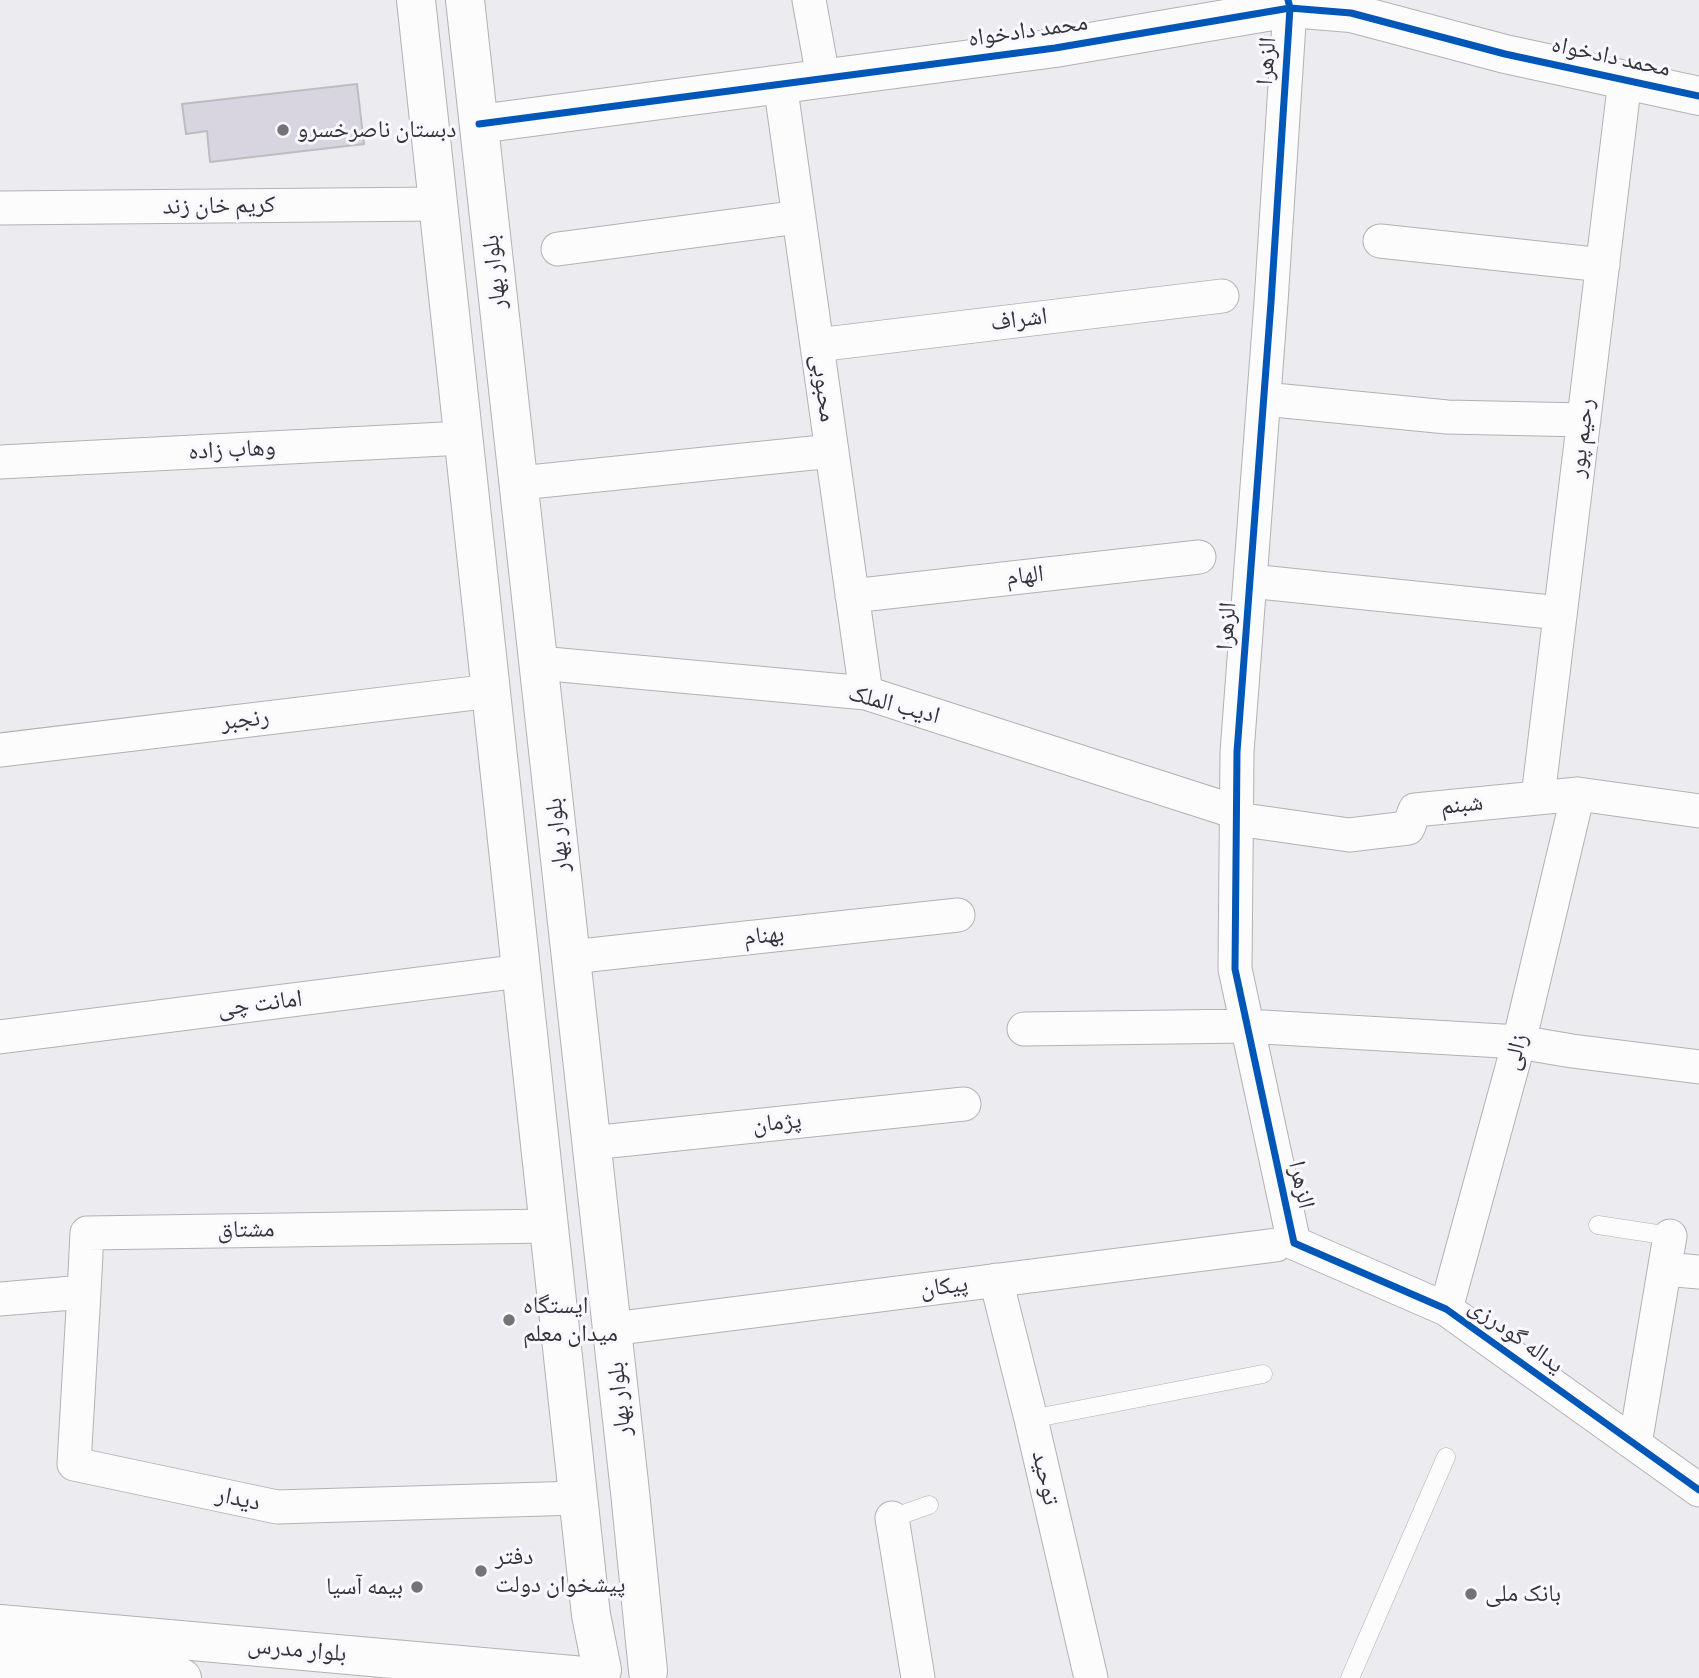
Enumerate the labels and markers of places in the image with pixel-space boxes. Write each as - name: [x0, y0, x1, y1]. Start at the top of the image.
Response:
- place label: دبستان ناصرخسرو: [297, 116, 456, 144]
- marker: دبستان ناصرخسرو: [275, 122, 291, 138]
- place label: ایستگاه میدان معلم: [523, 1292, 618, 1348]
- marker: ایستگاه میدان معلم: [501, 1312, 517, 1328]
- place label: دفتر پیشخوان دولت: [495, 1543, 625, 1599]
- marker: دفتر پیشخوان دولت: [473, 1563, 489, 1579]
- place label: بیمه آسیا: [326, 1573, 403, 1601]
- marker: بیمه آسیا: [409, 1579, 425, 1595]
- place label: بانک ملی: [1485, 1580, 1561, 1608]
- marker: بانک ملی: [1463, 1586, 1479, 1602]

